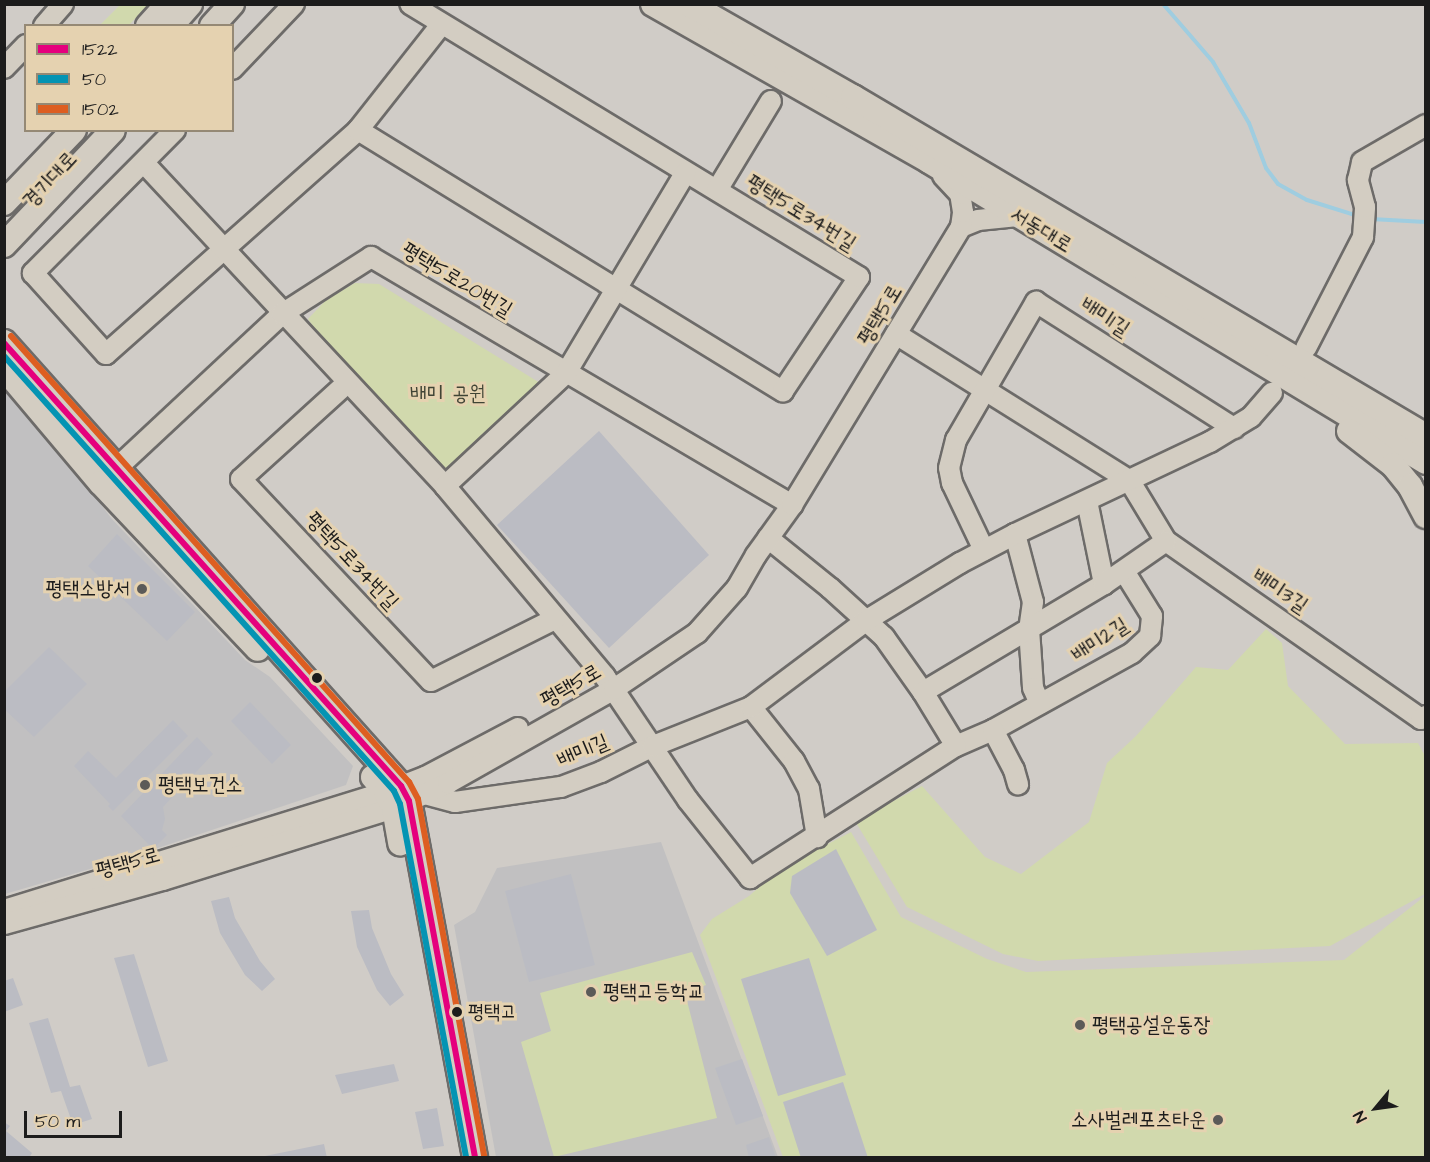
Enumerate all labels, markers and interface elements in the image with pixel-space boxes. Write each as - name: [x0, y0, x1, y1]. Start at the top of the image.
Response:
- legend: [24, 24, 234, 132]
- text: 1522: [82, 37, 118, 62]
- text: 50: [82, 67, 106, 92]
- text: 1502: [82, 97, 119, 122]
- street label: 경기대로: [18, 147, 82, 213]
- street label: 평택5로34번길: [742, 169, 860, 257]
- street label: 서동대로: [1006, 202, 1076, 258]
- street label: 평택5로20번길: [397, 237, 517, 323]
- street label: 평택5로: [852, 280, 908, 350]
- street label: 배미1길: [1076, 292, 1134, 342]
- park label: 배미 공원: [410, 381, 486, 407]
- street label: 평택5로34번길: [300, 507, 404, 615]
- street label: 배미3길: [1248, 563, 1312, 619]
- place label: 평택소방서: [46, 576, 130, 602]
- marker: 평택소방서: [135, 582, 149, 596]
- street label: 배미2길: [1067, 612, 1133, 668]
- street label: 평택5로: [536, 659, 606, 713]
- unlabelled marker: [311, 672, 323, 684]
- street label: 배미1길: [554, 729, 612, 773]
- place label: 평택보건소: [158, 772, 242, 798]
- marker: 평택보건소: [136, 776, 154, 794]
- street label: 평택5로: [93, 842, 163, 884]
- place label: 평택고등학교: [603, 979, 704, 1005]
- marker: 평택고등학교: [584, 985, 598, 999]
- place label: 평택고: [468, 1000, 516, 1024]
- marker: 평택고: [451, 1006, 463, 1018]
- place label: 평택공설운동장: [1092, 1012, 1210, 1038]
- marker: 평택공설운동장: [1073, 1018, 1087, 1032]
- north arrow: [1346, 1078, 1406, 1138]
- scale bar: [27, 1099, 124, 1137]
- place label: 소사벌레포츠타운: [1071, 1107, 1206, 1133]
- text: N: [1348, 1107, 1372, 1126]
- text: 50 m: [35, 1109, 80, 1134]
- marker: 소사벌레포츠타운: [1211, 1113, 1225, 1127]

